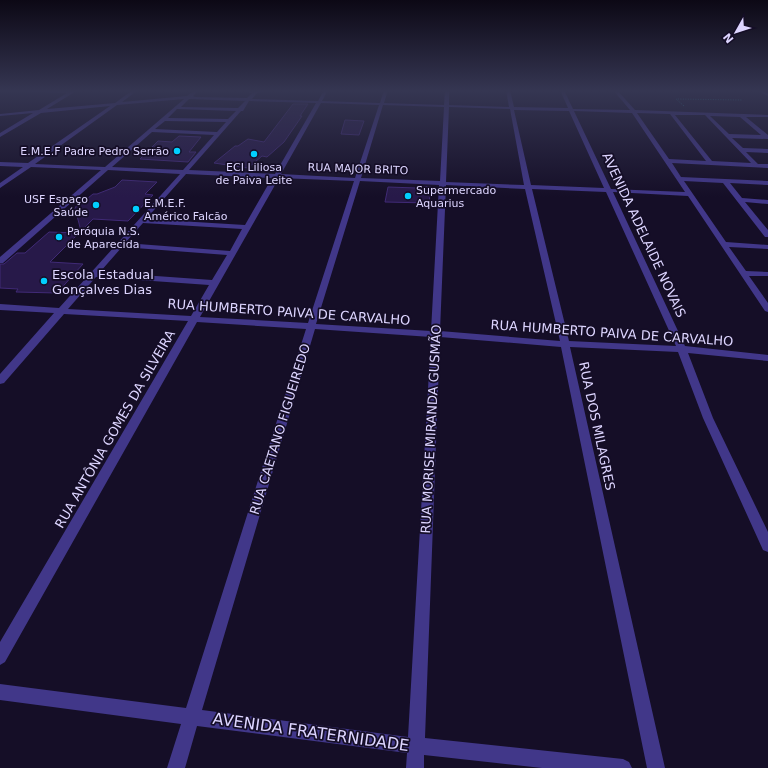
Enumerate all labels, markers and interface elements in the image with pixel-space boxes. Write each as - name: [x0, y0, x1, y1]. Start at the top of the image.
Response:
- north arrow: [716, 12, 756, 52]
- text: N: [721, 30, 737, 46]
- place label: E.M.E.F Padre Pedro Serrão: [20, 145, 169, 158]
- marker: E.M.E.F Padre Pedro Serrão: [172, 146, 182, 156]
- marker: ECI Liliosa de Paiva Leite: [249, 149, 259, 159]
- street label: AVENIDA ADELAIDE NOVAIS: [599, 150, 689, 320]
- place label: ECI Liliosa de Paiva Leite: [216, 161, 293, 187]
- street label: RUA MAJOR BRITO: [308, 161, 409, 177]
- place label: Supermercado Aquarius: [416, 184, 497, 210]
- marker: Supermercado Aquarius: [403, 191, 413, 201]
- place label: USF Espaço Saúde: [24, 193, 88, 219]
- place label: E.M.E.F. Américo Falcão: [144, 197, 228, 223]
- marker: USF Espaço Saúde: [91, 200, 101, 210]
- marker: E.M.E.F. Américo Falcão: [131, 204, 141, 214]
- place label: Paróquia N.S. de Aparecida: [67, 225, 140, 251]
- marker: Paróquia N.S. de Aparecida: [54, 232, 64, 242]
- place label: Escola Estadual Gonçalves Dias: [52, 267, 154, 297]
- marker: Escola Estadual Gonçalves Dias: [39, 276, 49, 286]
- street label: RUA HUMBERTO PAIVA DE CARVALHO: [167, 296, 411, 328]
- street label: RUA HUMBERTO PAIVA DE CARVALHO: [490, 317, 734, 349]
- street label: RUA MORISE MIRANDA GUSMÃO: [418, 324, 444, 534]
- street label: RUA ANTÔNIA GOMES DA SILVEIRA: [52, 327, 178, 531]
- street label: RUA CAETANO FIGUEIREDO: [247, 342, 313, 516]
- street label: RUA DOS MILAGRES: [576, 360, 618, 492]
- street label: AVENIDA FRATERNIDADE: [212, 709, 410, 755]

